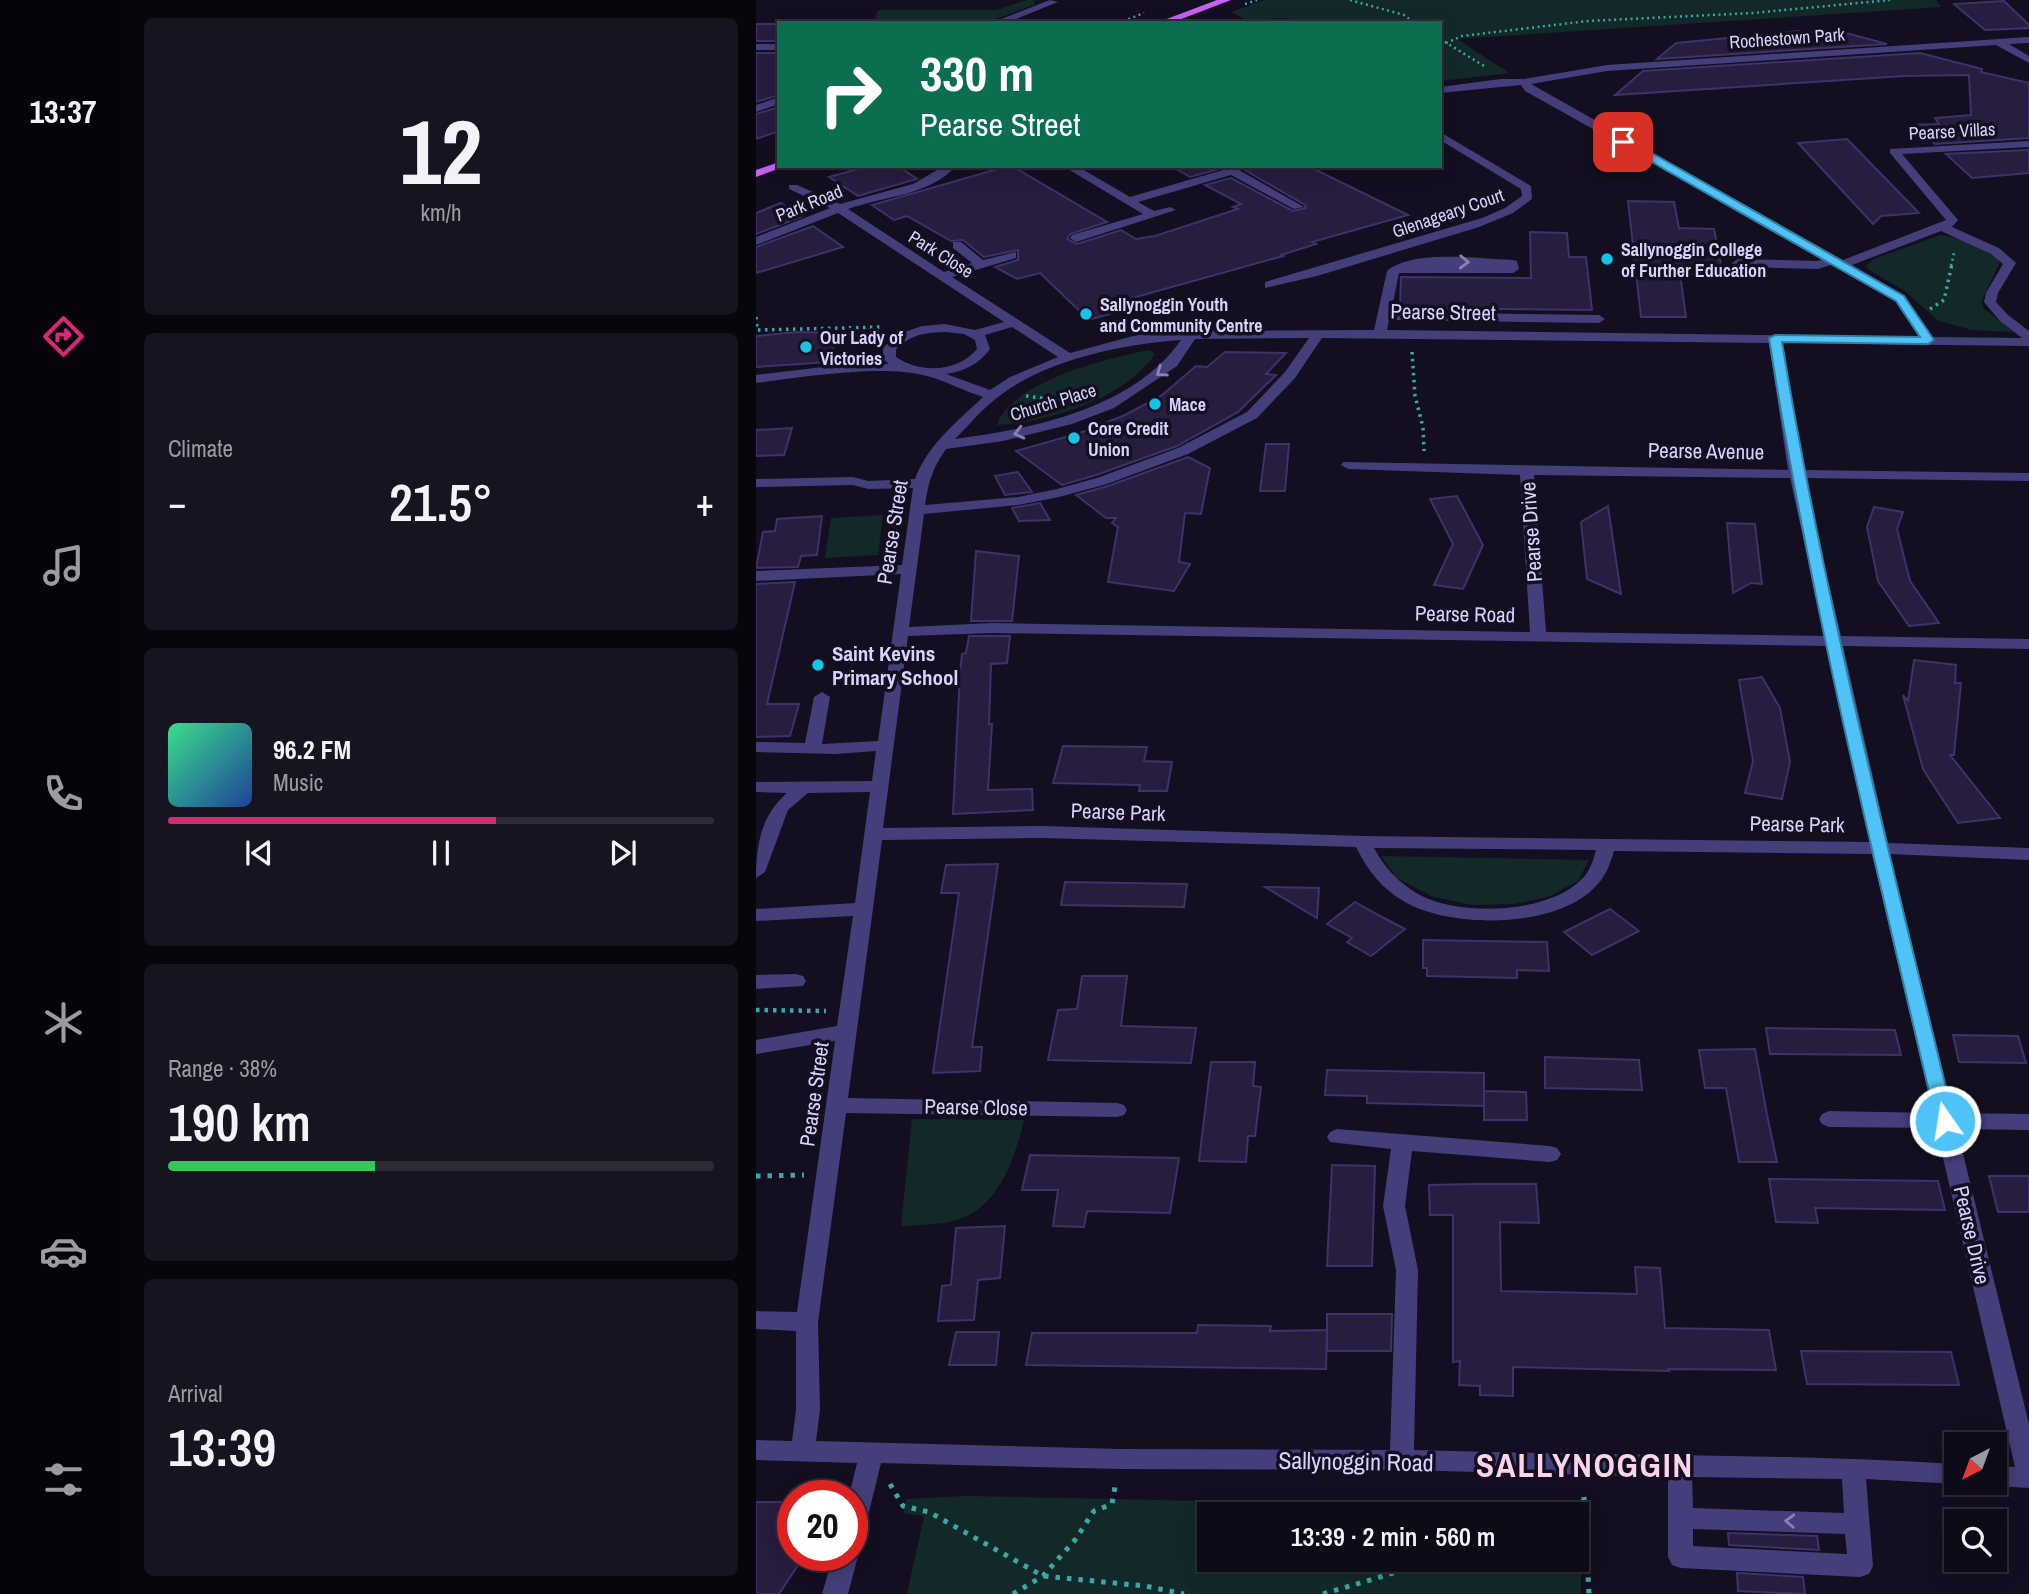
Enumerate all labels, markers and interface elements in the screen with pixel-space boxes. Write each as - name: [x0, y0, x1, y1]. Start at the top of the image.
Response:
- street label: Rochestown Park: [1728, 21, 1846, 55]
- text: 330 m: [920, 40, 1034, 106]
- icon: right: [805, 49, 896, 140]
- text: 13:37: [29, 90, 97, 133]
- text: 12: [400, 90, 483, 212]
- text: Pearse Street: [920, 103, 1080, 146]
- pin: [1593, 112, 1653, 172]
- street label: Pearse Villas: [1908, 116, 1996, 146]
- icon: arrive: [1604, 123, 1642, 161]
- street label: Park Road: [772, 178, 846, 228]
- street label: Glenageary Court: [1389, 182, 1507, 244]
- text: km/h: [421, 197, 461, 228]
- street label: Park Close: [904, 224, 978, 284]
- place label: Sallynoggin College of Further Education: [1621, 237, 1766, 283]
- marker: Sallynoggin College of Further Education: [1599, 251, 1615, 267]
- one-way arrow: [1459, 255, 1470, 270]
- place label: Sallynoggin Youth and Community Centre: [1100, 292, 1262, 338]
- street label: Pearse Street: [1390, 297, 1496, 327]
- marker: Sallynoggin Youth and Community Centre: [1078, 306, 1094, 322]
- icon: directions: [39, 312, 88, 361]
- place label: Our Lady of Victories: [820, 325, 903, 371]
- marker: Our Lady of Victories: [798, 339, 814, 355]
- one-way arrow: [1156, 363, 1169, 376]
- street label: Church Place: [1007, 377, 1099, 427]
- place label: Mace: [1169, 392, 1206, 417]
- marker: Mace: [1147, 396, 1163, 412]
- place label: Core Credit Union: [1088, 416, 1168, 462]
- one-way arrow: [1013, 425, 1025, 439]
- marker: Core Credit Union: [1066, 430, 1082, 446]
- text: Climate: [168, 433, 233, 464]
- street label: Pearse Avenue: [1647, 435, 1765, 467]
- text: 21.5°: [389, 467, 493, 537]
- text: −: [168, 477, 186, 528]
- text: +: [696, 477, 714, 528]
- street label: Pearse Street: [869, 478, 915, 586]
- street label: Pearse Drive: [1513, 481, 1549, 583]
- icon: music: [39, 541, 88, 590]
- street label: Pearse Road: [1414, 599, 1516, 629]
- place label: Saint Kevins Primary School: [832, 639, 958, 692]
- marker: Saint Kevins Primary School: [810, 657, 826, 673]
- text: 96.2 FM: [273, 732, 351, 767]
- text: Music: [273, 767, 323, 798]
- icon: phone: [39, 769, 88, 818]
- street label: Pearse Park: [1070, 796, 1166, 828]
- street label: Pearse Park: [1749, 809, 1845, 839]
- icon: previous: [240, 834, 278, 872]
- icon: pause: [422, 834, 460, 872]
- icon: next: [604, 834, 642, 872]
- icon: climate: [39, 998, 88, 1047]
- street label: Pearse Street: [792, 1040, 836, 1148]
- text: Range · 38%: [168, 1053, 277, 1084]
- position arrow: [1908, 1084, 1982, 1158]
- text: 190 km: [168, 1087, 311, 1157]
- street label: Pearse Close: [924, 1092, 1028, 1122]
- street label: Pearse Drive: [1947, 1183, 1997, 1287]
- icon: car: [39, 1227, 88, 1276]
- text: Arrival: [168, 1378, 223, 1409]
- text: 13:39: [168, 1412, 276, 1482]
- north arrow: [1944, 1432, 2007, 1494]
- map controls: [1944, 1432, 2007, 1572]
- district label: SALLYNOGGIN: [1476, 1443, 1694, 1487]
- street label: Sallynoggin Road: [1278, 1444, 1434, 1478]
- icon: filters: [39, 1455, 88, 1504]
- speed limit sign: 20: [777, 1480, 868, 1571]
- button: search: [1944, 1509, 2007, 1572]
- one-way arrow: [1784, 1514, 1795, 1529]
- text: 13:39 · 2 min · 560 m: [1291, 1519, 1495, 1554]

